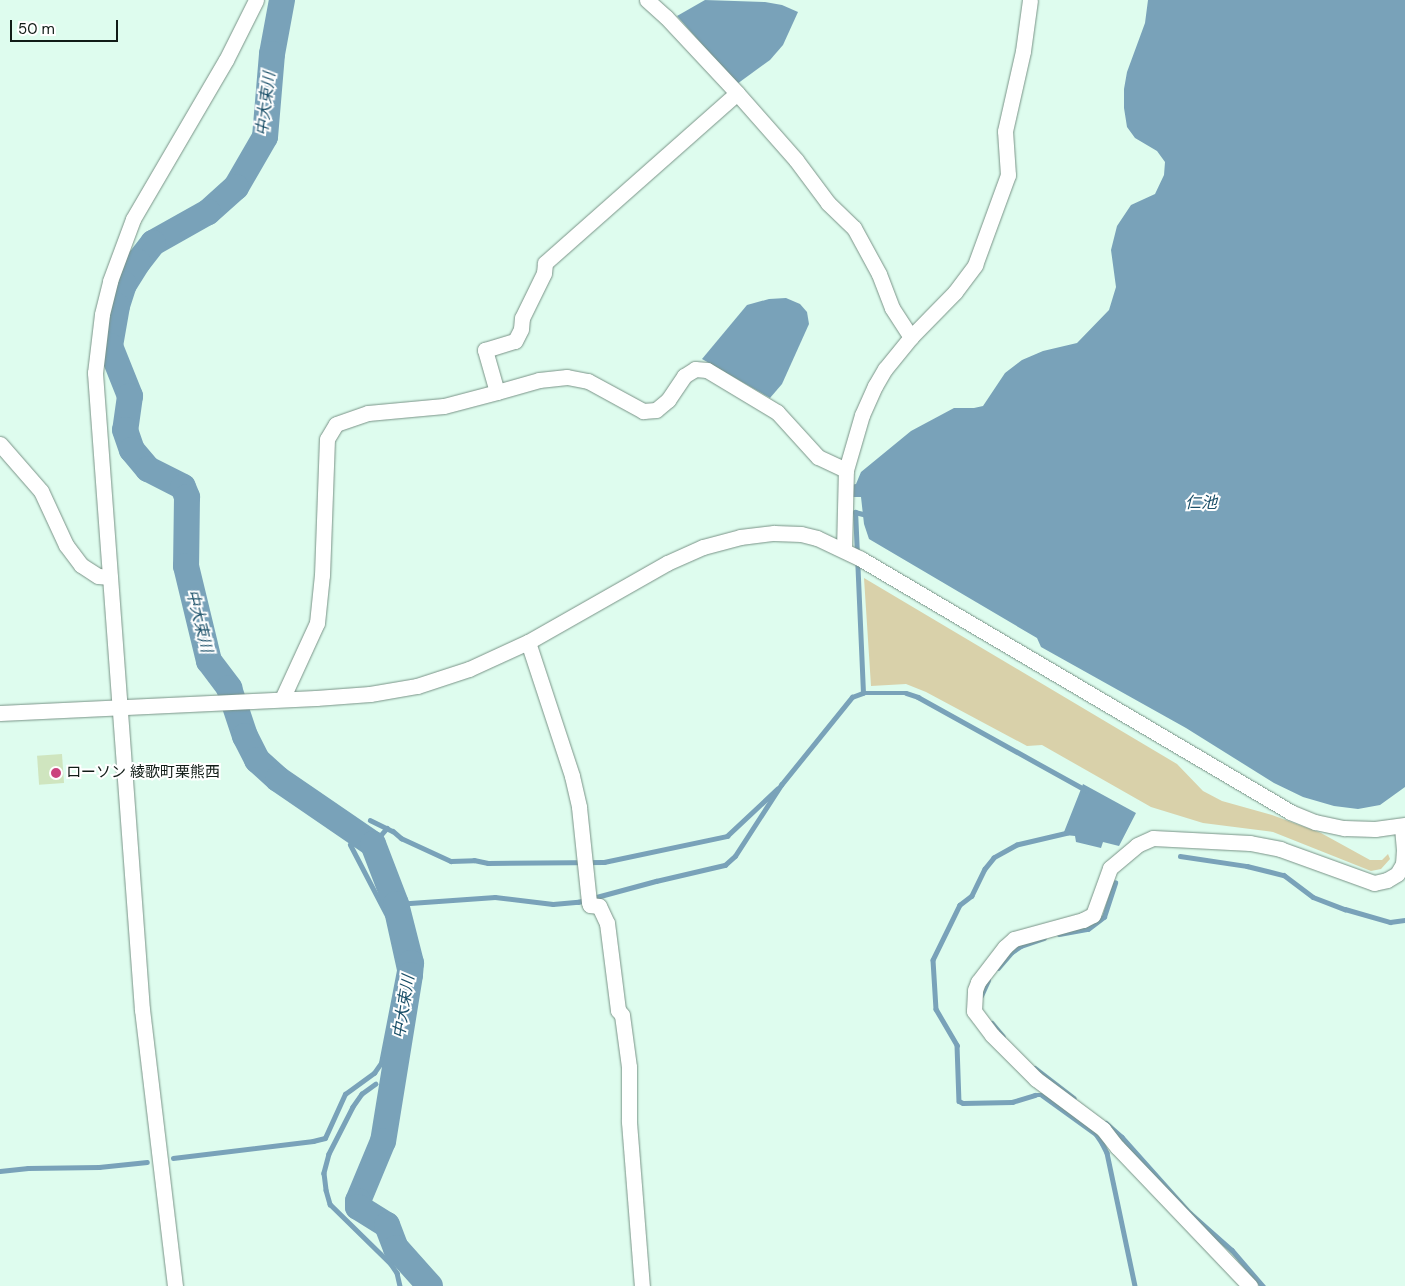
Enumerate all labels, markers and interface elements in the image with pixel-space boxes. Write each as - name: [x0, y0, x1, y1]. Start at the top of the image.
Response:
- scale bar: [12, 10, 120, 42]
- text: 50 m: [18, 19, 55, 39]
- water label: 中大束川: [253, 71, 279, 137]
- water label: 仁池: [1185, 493, 1217, 513]
- water label: 中大束川: [182, 588, 216, 654]
- place label: ローソン 綾歌町栗熊西: [66, 764, 220, 782]
- marker: ローソン 綾歌町栗熊西: [50, 767, 62, 779]
- water label: 中大束川: [390, 974, 418, 1040]

